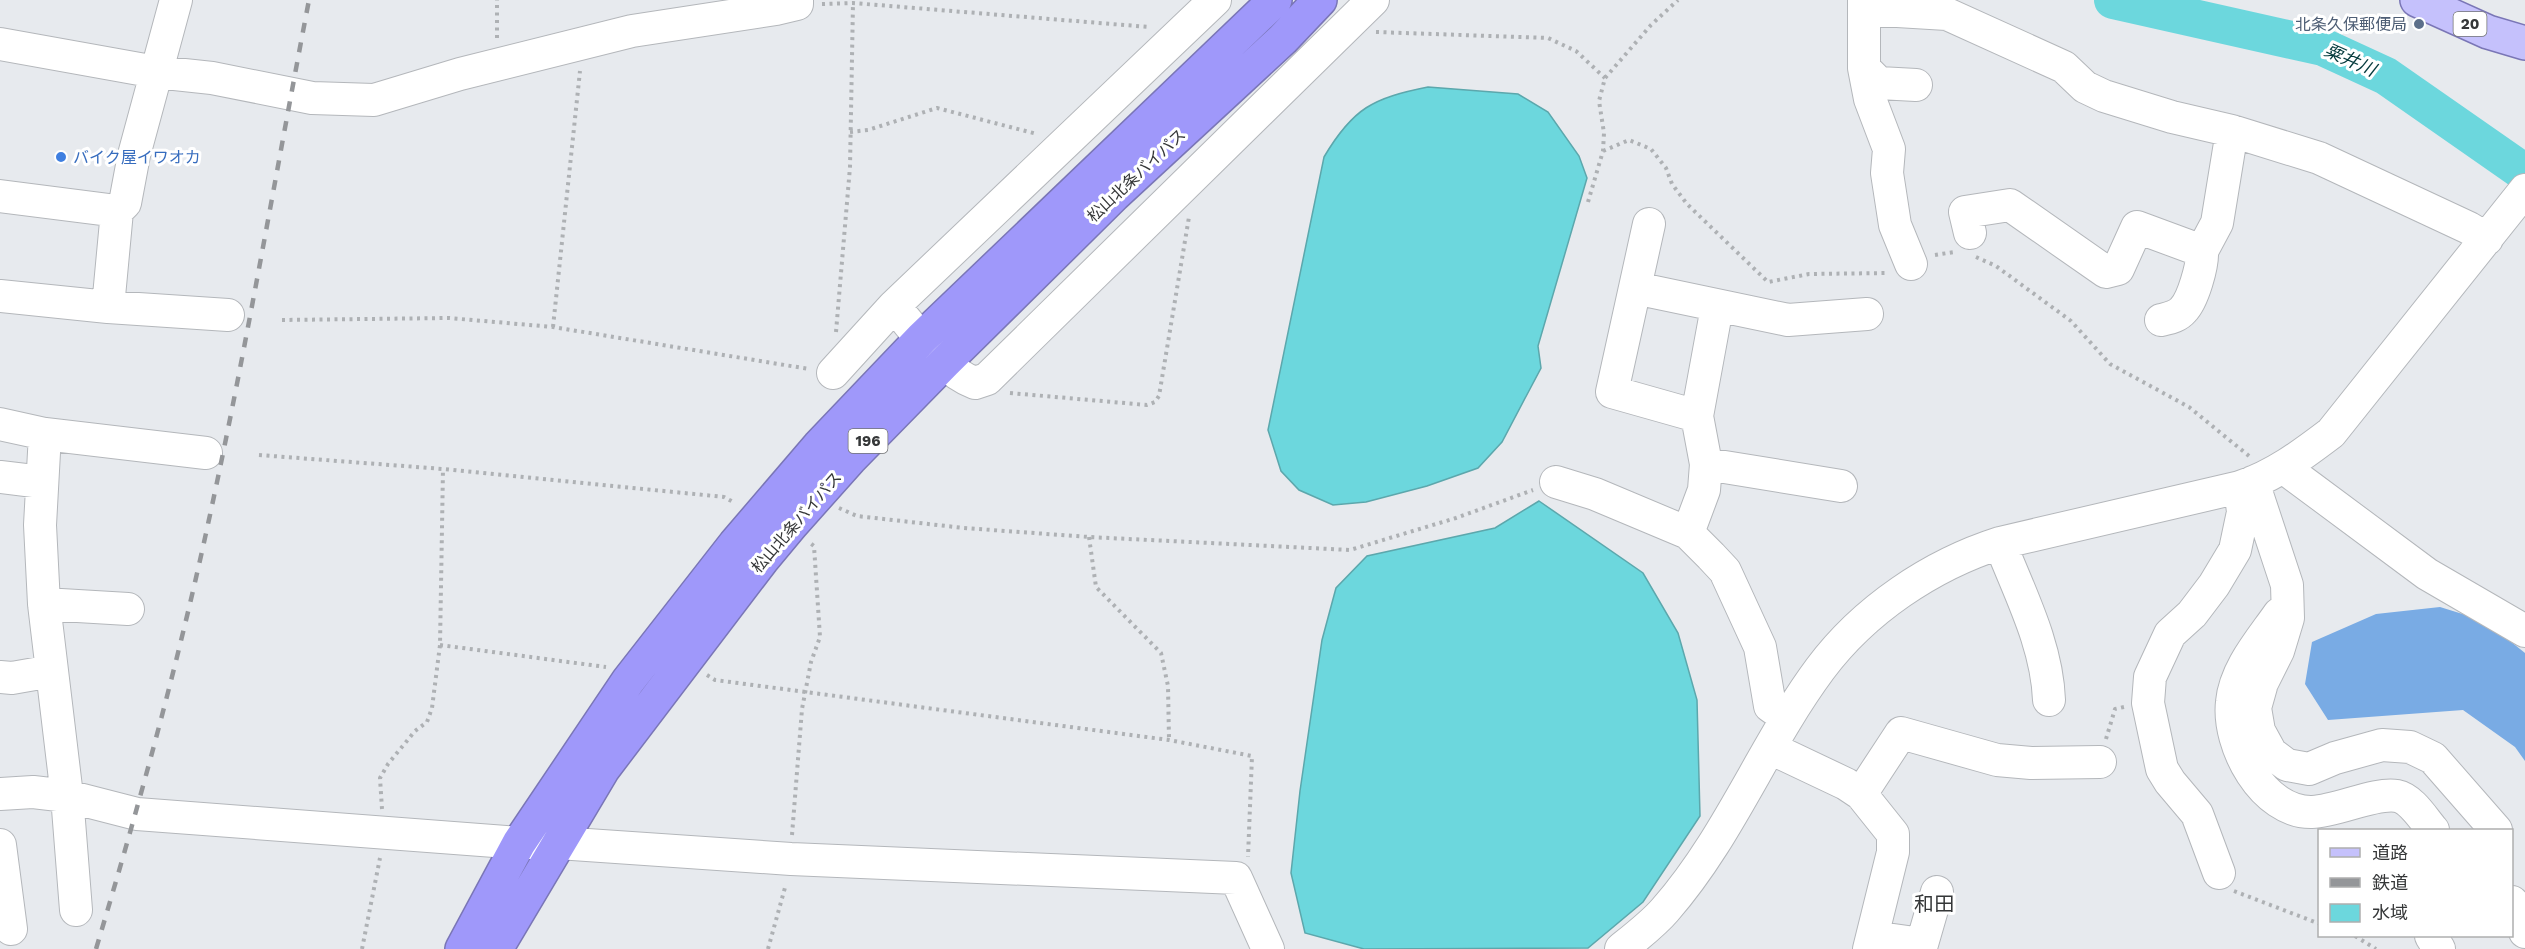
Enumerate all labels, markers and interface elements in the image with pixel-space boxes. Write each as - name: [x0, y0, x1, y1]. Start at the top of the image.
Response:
- road number: 20: [2454, 12, 2486, 36]
- place label: 北条久保郵便局: [2295, 15, 2407, 34]
- marker: 北条久保郵便局: [2412, 17, 2426, 31]
- water label: 粟井川: [2321, 39, 2381, 81]
- street label: 松山北条バイパス: [1083, 125, 1190, 226]
- place label: バイク屋イワオカ: [73, 148, 201, 167]
- marker: バイク屋イワオカ: [54, 150, 68, 164]
- road number: 196: [848, 429, 888, 453]
- street label: 松山北条バイパス: [747, 468, 845, 577]
- legend: [2318, 829, 2513, 937]
- text: 道路: [2372, 842, 2408, 863]
- text: 鉄道: [2372, 872, 2408, 893]
- district label: 和田: [1914, 892, 1954, 916]
- text: 水域: [2372, 902, 2408, 923]

